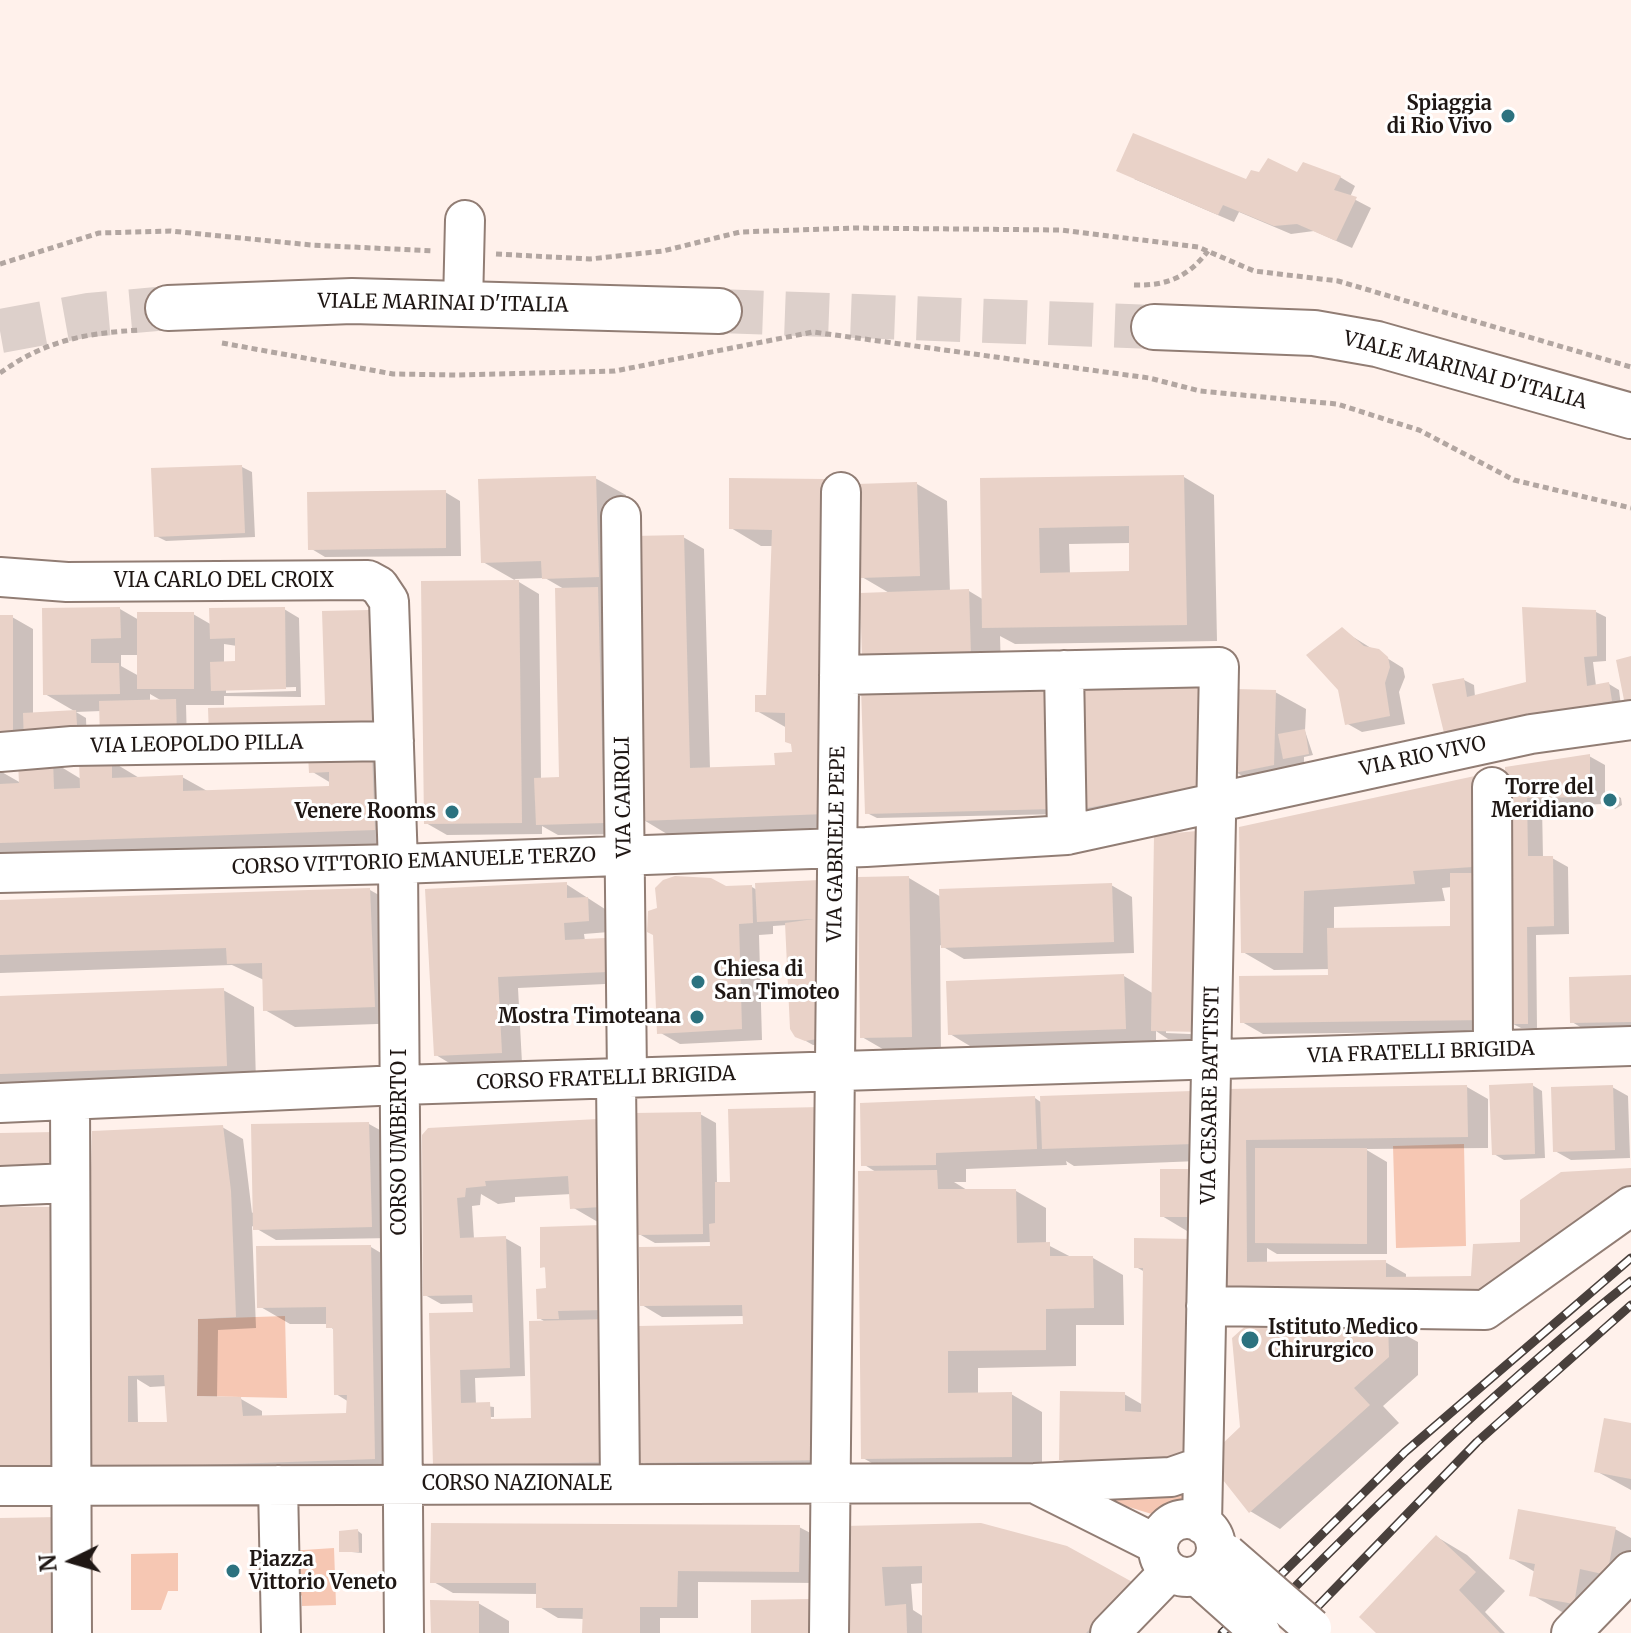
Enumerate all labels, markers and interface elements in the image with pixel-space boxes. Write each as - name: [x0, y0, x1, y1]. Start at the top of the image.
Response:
- place label: Spiaggia di Rio Vivo: [1387, 92, 1492, 139]
- marker: Spiaggia di Rio Vivo: [1499, 107, 1517, 125]
- street label: VIALE MARINAI D'ITALIA: [317, 290, 569, 318]
- street label: VIALE MARINAI D'ITALIA: [1341, 327, 1589, 415]
- street label: VIA CARLO DEL CROIX: [114, 569, 334, 593]
- street label: VIA LEOPOLDO PILLA: [91, 731, 303, 759]
- street label: VIA RIO VIVO: [1358, 732, 1488, 782]
- street label: VIA CAIROLI: [611, 736, 637, 858]
- street label: VIA GABRIELE PEPE: [823, 746, 851, 942]
- place label: Torre del Meridiano: [1491, 776, 1594, 823]
- marker: Torre del Meridiano: [1601, 791, 1619, 809]
- place label: Venere Rooms: [295, 800, 436, 824]
- marker: Venere Rooms: [443, 803, 461, 821]
- street label: CORSO VITTORIO EMANUELE TERZO: [232, 844, 596, 880]
- place label: Chiesa di San Timoteo: [714, 958, 840, 1005]
- marker: Chiesa di San Timoteo: [689, 973, 707, 991]
- street label: VIA CESARE BATTISTI: [1197, 986, 1225, 1204]
- place label: Mostra Timoteana: [498, 1005, 681, 1029]
- marker: Mostra Timoteana: [688, 1008, 706, 1026]
- street label: VIA FRATELLI BRIGIDA: [1307, 1037, 1535, 1069]
- street label: CORSO UMBERTO I: [388, 1049, 412, 1235]
- street label: CORSO FRATELLI BRIGIDA: [476, 1062, 736, 1096]
- place label: Istituto Medico Chirurgico: [1268, 1316, 1418, 1363]
- marker: Istituto Medico Chirurgico: [1239, 1329, 1261, 1351]
- street label: CORSO NAZIONALE: [422, 1472, 612, 1496]
- north arrow: [32, 1521, 112, 1601]
- place label: Piazza Vittorio Veneto: [249, 1548, 397, 1595]
- text: N: [33, 1553, 63, 1573]
- marker: Piazza Vittorio Veneto: [224, 1562, 242, 1580]

